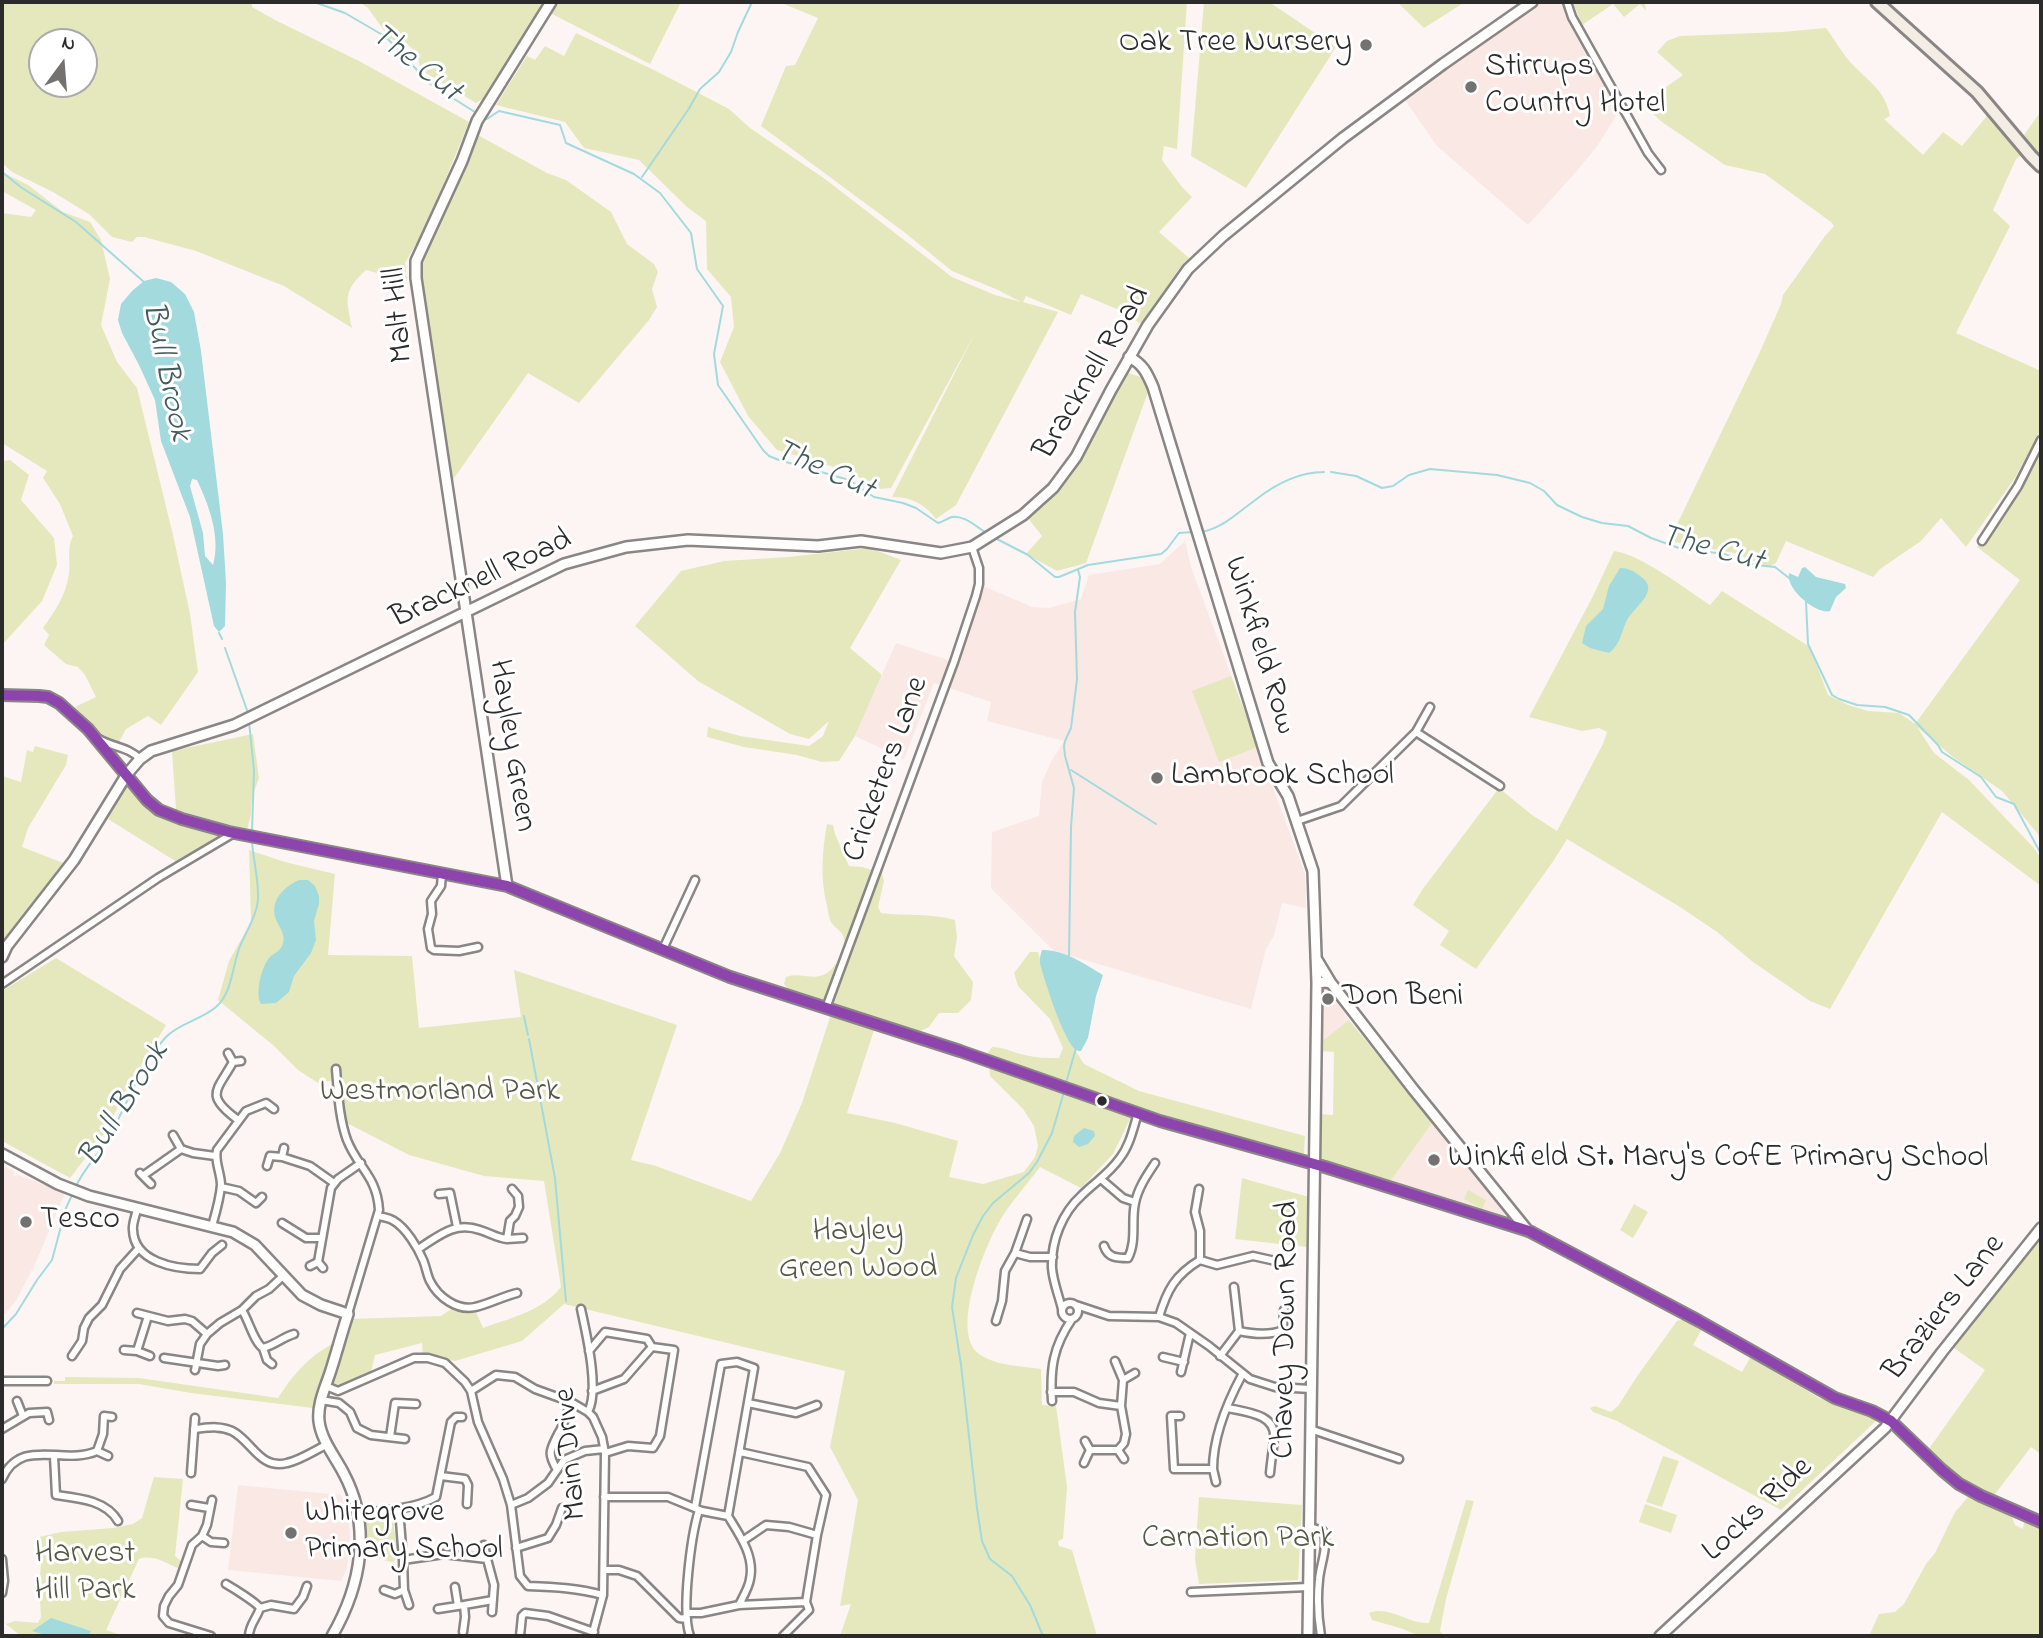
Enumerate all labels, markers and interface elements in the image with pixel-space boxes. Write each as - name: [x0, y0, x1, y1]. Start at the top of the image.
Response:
- water label: The Cut: [360, 17, 468, 113]
- place label: Oak Tree Nursery: [1119, 26, 1352, 64]
- north arrow: [28, 28, 98, 98]
- text: N: [58, 30, 78, 59]
- marker: Oak Tree Nursery: [1358, 37, 1374, 53]
- place label: Stirrups Country Hotel: [1485, 50, 1665, 125]
- marker: Stirrups Country Hotel: [1463, 79, 1479, 95]
- street label: Malt Hill: [378, 266, 424, 364]
- street label: Bracknell Road: [1027, 280, 1161, 468]
- water label: Bull Brook: [130, 299, 198, 445]
- water label: The Cut: [767, 432, 879, 512]
- water label: The Cut: [1655, 518, 1767, 584]
- street label: Bracknell Road: [385, 522, 579, 640]
- street label: Winkfield Row: [1213, 553, 1303, 739]
- street label: Hayley Green: [477, 657, 543, 835]
- street label: Cricketers Lane: [837, 672, 939, 868]
- place label: Lambrook School: [1171, 759, 1394, 797]
- marker: Lambrook School: [1149, 770, 1165, 786]
- place label: Don Beni: [1342, 980, 1463, 1018]
- marker: Don Beni: [1320, 991, 1336, 1007]
- water label: Bull Brook: [72, 1036, 180, 1176]
- park label: Westmorland Park: [320, 1075, 560, 1113]
- unlabelled marker: [1095, 1094, 1109, 1108]
- place label: Winkfield St. Mary's CofE Primary School: [1448, 1141, 1988, 1179]
- marker: Winkfield St. Mary's CofE Primary School: [1426, 1152, 1442, 1168]
- street label: Chavey Down Road: [1267, 1201, 1309, 1459]
- place label: Tesco: [40, 1203, 120, 1241]
- marker: Tesco: [18, 1214, 34, 1230]
- park label: Hayley Green Wood: [779, 1215, 937, 1290]
- street label: Braziers Lane: [1877, 1228, 2015, 1390]
- street label: Main Drive: [548, 1386, 598, 1522]
- street label: Locks Ride: [1696, 1450, 1822, 1572]
- place label: Whitegrove Primary School: [305, 1496, 503, 1571]
- park label: Carnation Park: [1142, 1522, 1334, 1560]
- marker: Whitegrove Primary School: [283, 1525, 299, 1541]
- park label: Harvest Hill Park: [35, 1537, 135, 1612]

